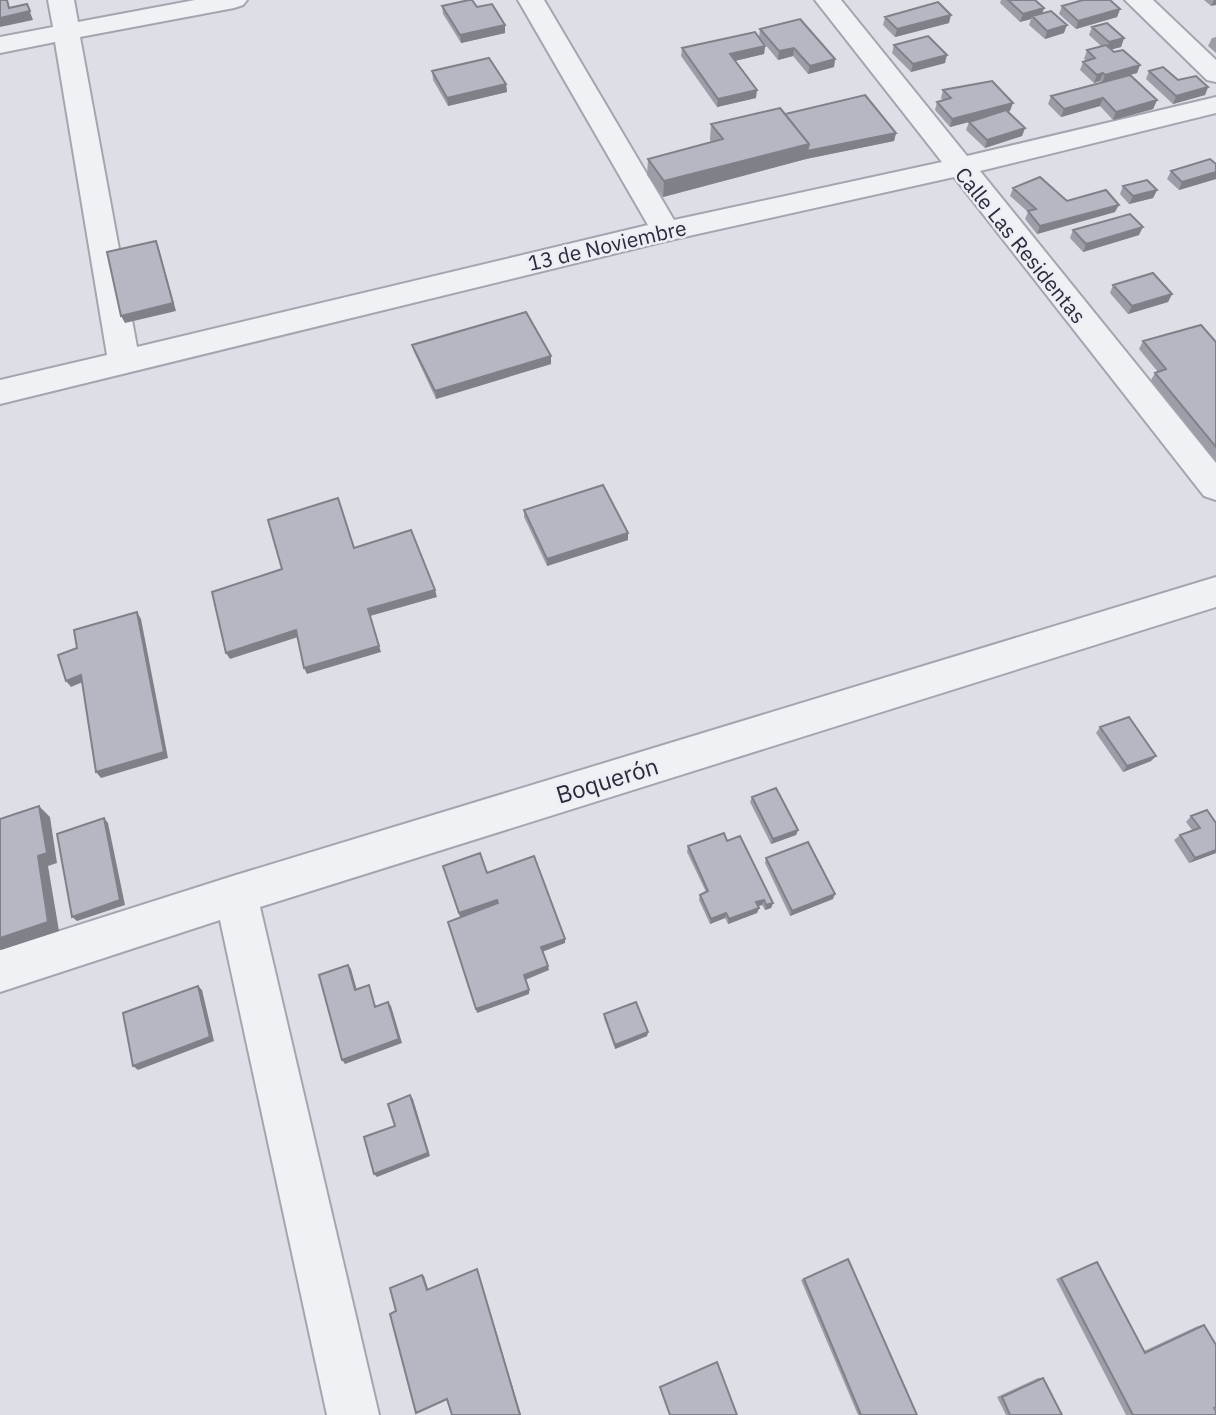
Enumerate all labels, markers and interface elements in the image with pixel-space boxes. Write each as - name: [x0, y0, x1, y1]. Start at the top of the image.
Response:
- street label: Calle Las Residentas: [949, 161, 1093, 329]
- street label: 13 de Noviembre: [525, 213, 689, 277]
- street label: Boquerón: [552, 749, 662, 811]

